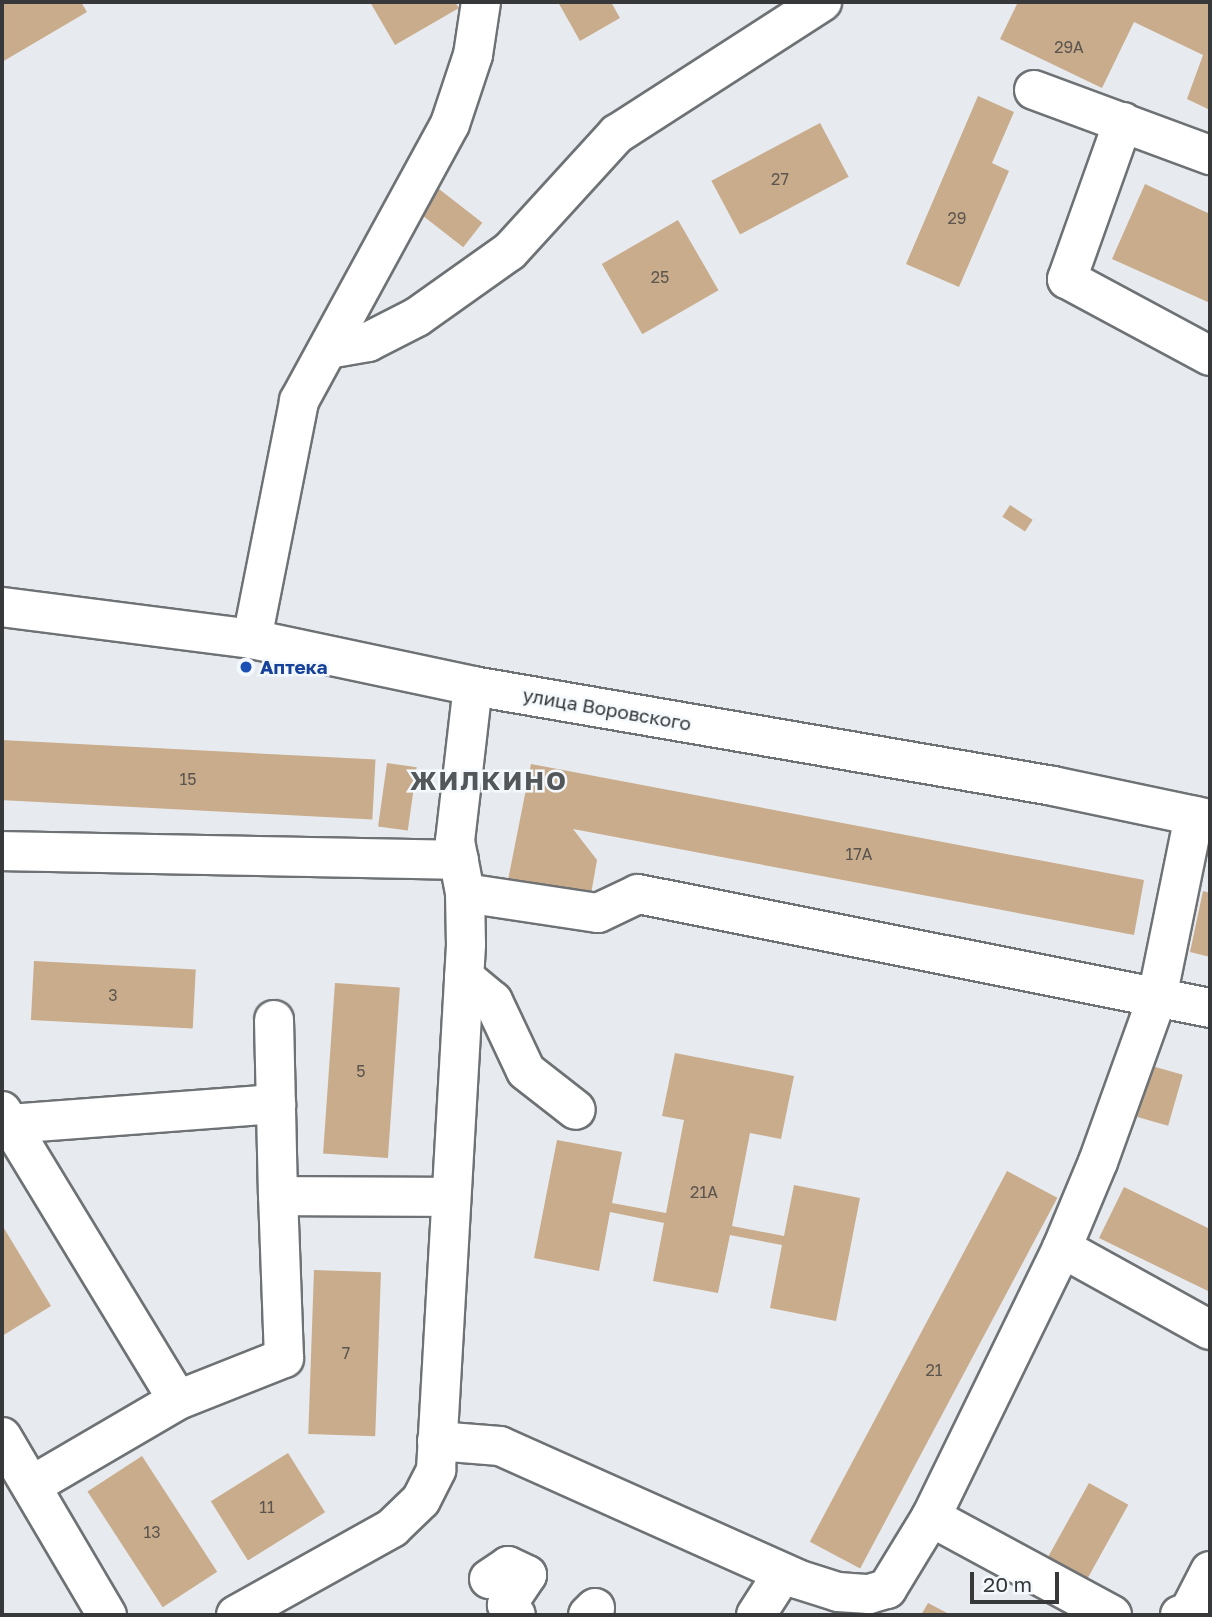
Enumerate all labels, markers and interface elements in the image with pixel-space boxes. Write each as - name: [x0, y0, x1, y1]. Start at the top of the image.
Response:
- house number: 29А: [1054, 37, 1084, 57]
- house number: 27: [771, 169, 789, 189]
- house number: 29: [948, 208, 966, 228]
- house number: 25: [651, 267, 669, 287]
- place label: Аптека: [260, 656, 328, 678]
- marker: Аптека: [238, 659, 254, 675]
- street label: улица Воровского: [521, 683, 693, 735]
- district label: ЖИЛКИНО: [411, 765, 567, 797]
- house number: 15: [179, 769, 197, 789]
- house number: 17А: [846, 844, 872, 864]
- house number: 3: [108, 985, 118, 1005]
- house number: 5: [356, 1061, 366, 1081]
- house number: 21А: [690, 1182, 718, 1202]
- house number: 7: [342, 1343, 350, 1363]
- house number: 21: [925, 1360, 943, 1380]
- house number: 11: [259, 1497, 275, 1517]
- house number: 13: [143, 1522, 161, 1542]
- scale bar: [974, 1558, 1063, 1602]
- text: 20 m: [983, 1571, 1032, 1597]

